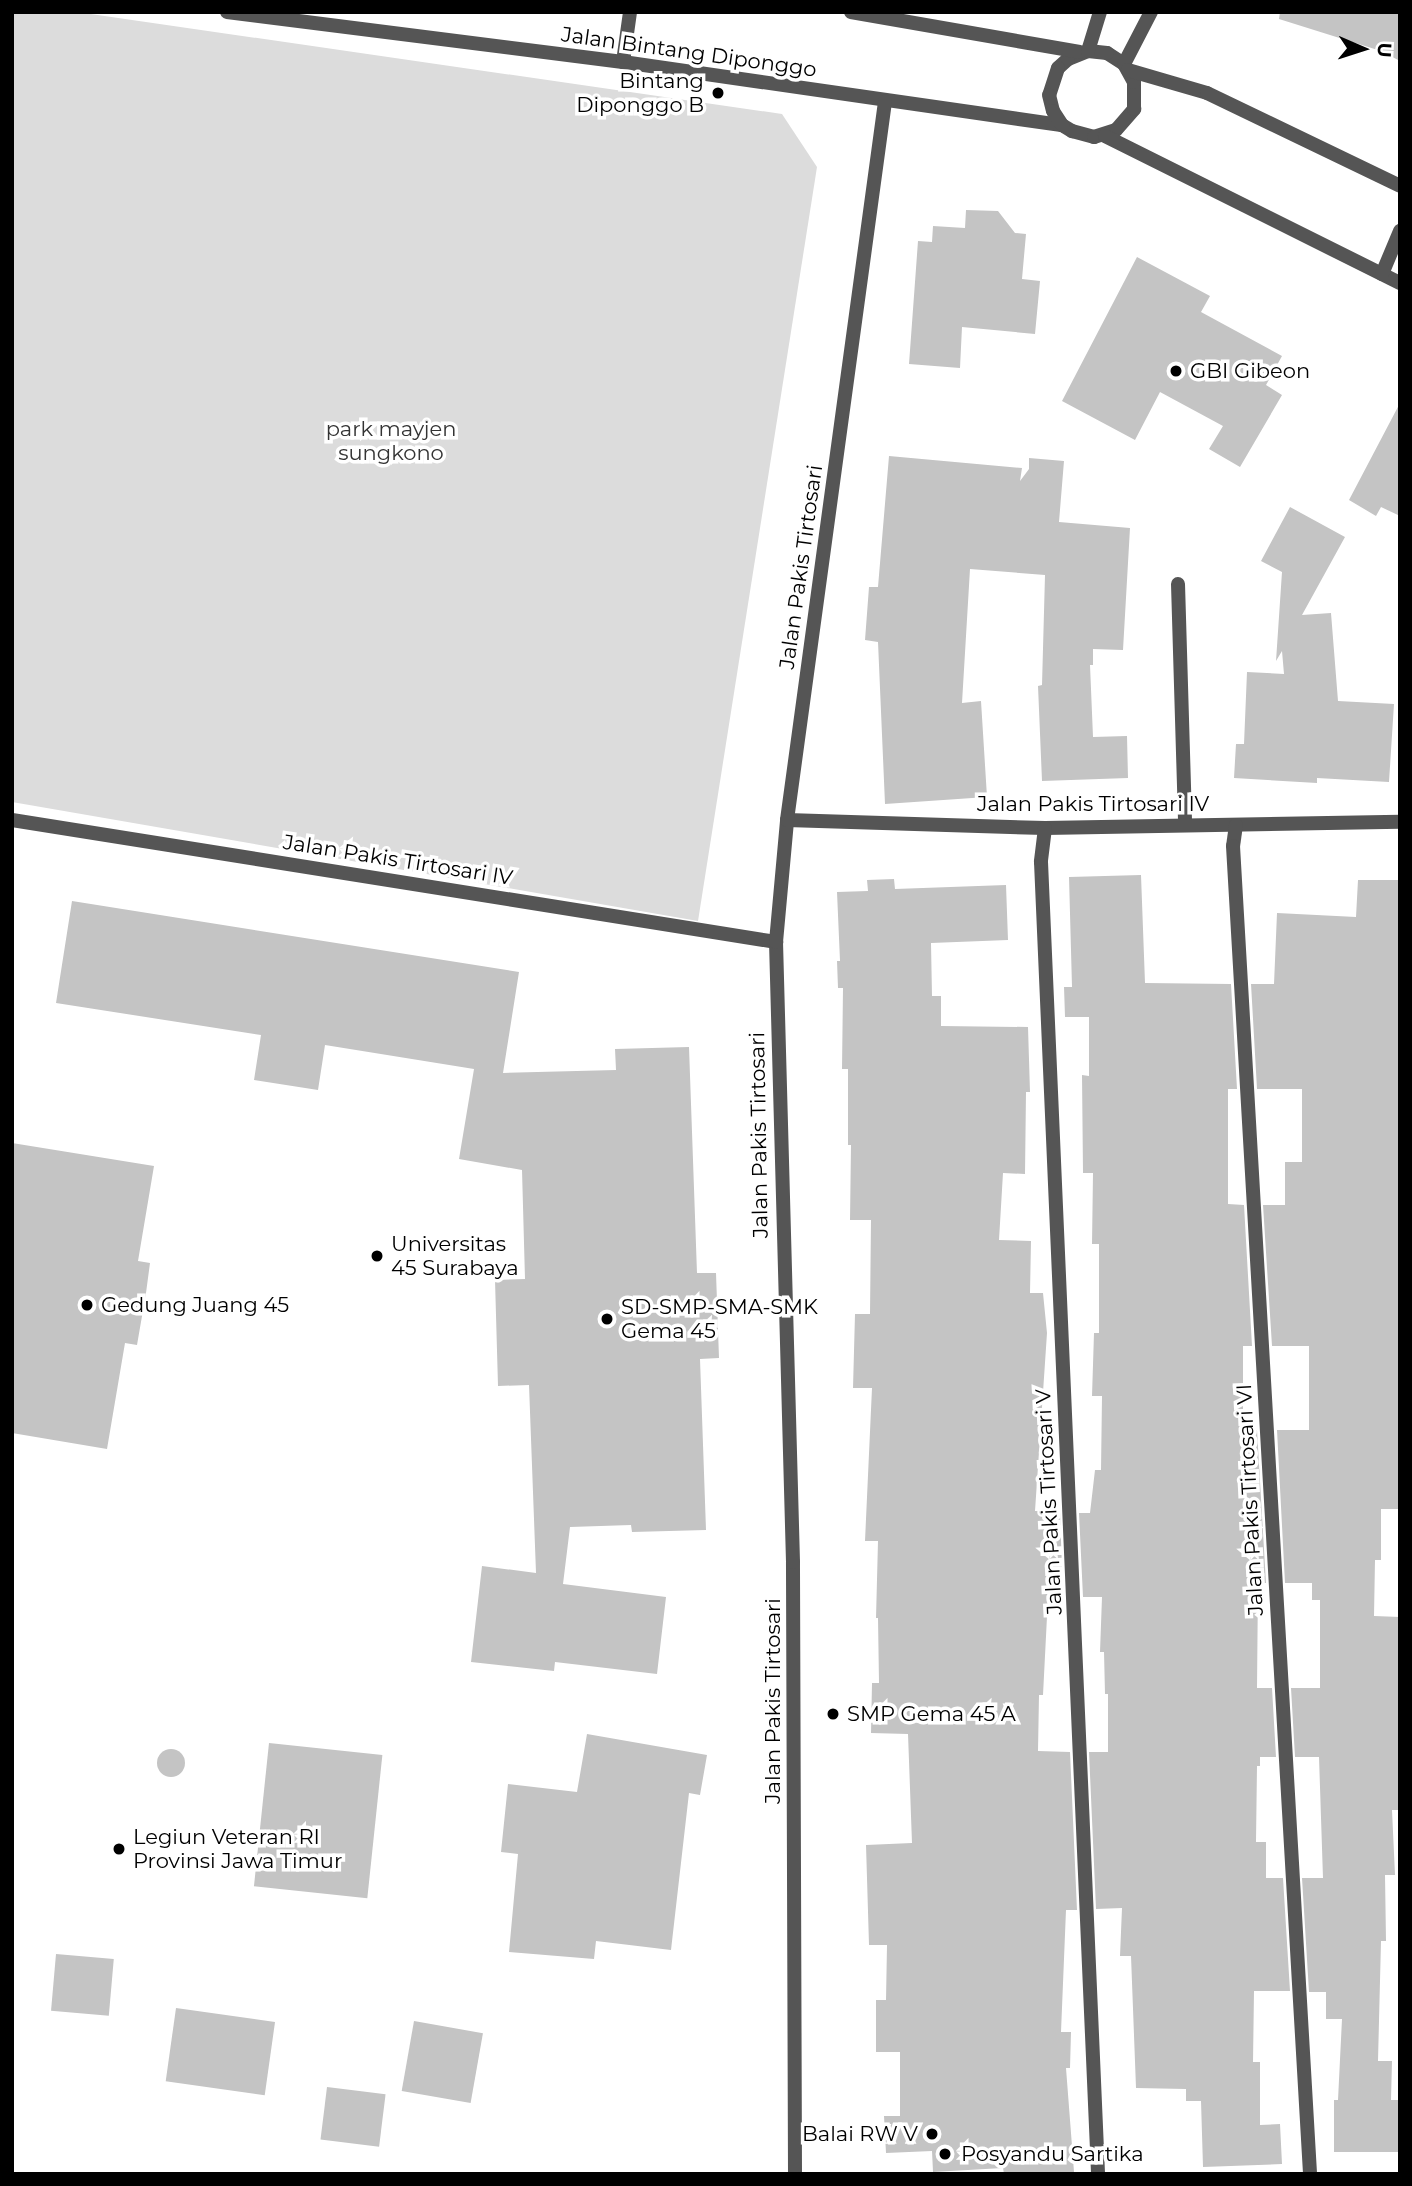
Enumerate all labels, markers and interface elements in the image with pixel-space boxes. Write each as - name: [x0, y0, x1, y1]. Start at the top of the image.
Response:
- north arrow: [1328, 14, 1398, 84]
- street label: Jalan Bintang Diponggo: [560, 22, 818, 82]
- text: U: [1373, 42, 1396, 58]
- place label: Bintang Diponggo B: [576, 68, 704, 118]
- marker: Bintang Diponggo B: [710, 85, 726, 101]
- place label: GBI Gibeon: [1190, 358, 1310, 384]
- marker: GBI Gibeon: [1168, 363, 1184, 379]
- park label: park mayjen sungkono: [326, 416, 456, 466]
- street label: Jalan Pakis Tirtosari: [774, 463, 828, 671]
- street label: Jalan Pakis Tirtosari IV: [977, 791, 1209, 817]
- street label: Jalan Pakis Tirtosari IV: [281, 829, 515, 891]
- street label: Jalan Pakis Tirtosari: [745, 1032, 773, 1238]
- place label: Universitas 45 Surabaya: [391, 1231, 519, 1281]
- marker: Universitas 45 Surabaya: [369, 1248, 385, 1264]
- place label: Gedung Juang 45: [101, 1292, 289, 1318]
- place label: SD-SMP-SMA-SMK Gema 45: [621, 1294, 818, 1344]
- marker: Gedung Juang 45: [79, 1297, 95, 1313]
- marker: SD-SMP-SMA-SMK Gema 45: [599, 1311, 615, 1327]
- street label: Jalan Pakis Tirtosari VI: [1231, 1383, 1269, 1617]
- street label: Jalan Pakis Tirtosari V: [1030, 1388, 1068, 1616]
- street label: Jalan Pakis Tirtosari: [760, 1598, 786, 1804]
- place label: SMP Gema 45 A: [847, 1701, 1016, 1727]
- marker: SMP Gema 45 A: [825, 1706, 841, 1722]
- place label: Legiun Veteran RI Provinsi Jawa Timur: [133, 1824, 342, 1874]
- marker: Legiun Veteran RI Provinsi Jawa Timur: [111, 1841, 127, 1857]
- place label: Balai RW V: [802, 2121, 918, 2147]
- marker: Balai RW V: [924, 2126, 940, 2142]
- place label: Posyandu Sartika: [961, 2141, 1144, 2167]
- marker: Posyandu Sartika: [935, 2144, 955, 2164]

